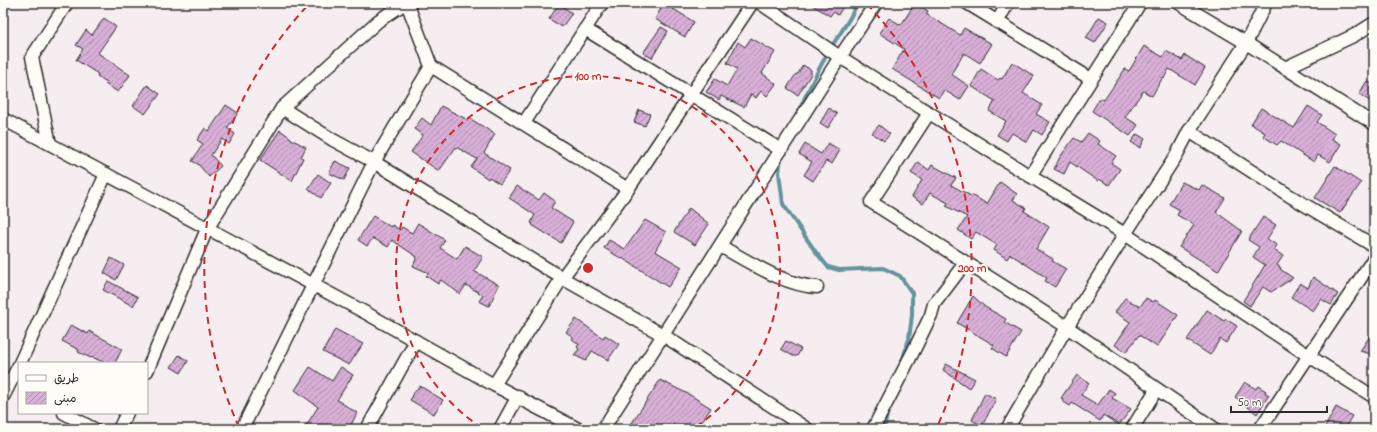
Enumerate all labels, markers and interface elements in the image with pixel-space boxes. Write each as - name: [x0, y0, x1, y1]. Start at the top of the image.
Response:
- text: 100 m: [575, 68, 602, 86]
- text: 200 m: [957, 260, 987, 278]
- centre of rings: [581, 261, 595, 275]
- legend: [18, 362, 148, 414]
- text: طريق: [54, 370, 79, 388]
- scale bar: [1231, 388, 1327, 414]
- text: مبنى: [54, 390, 77, 408]
- text: 50 m: [1237, 394, 1261, 412]

